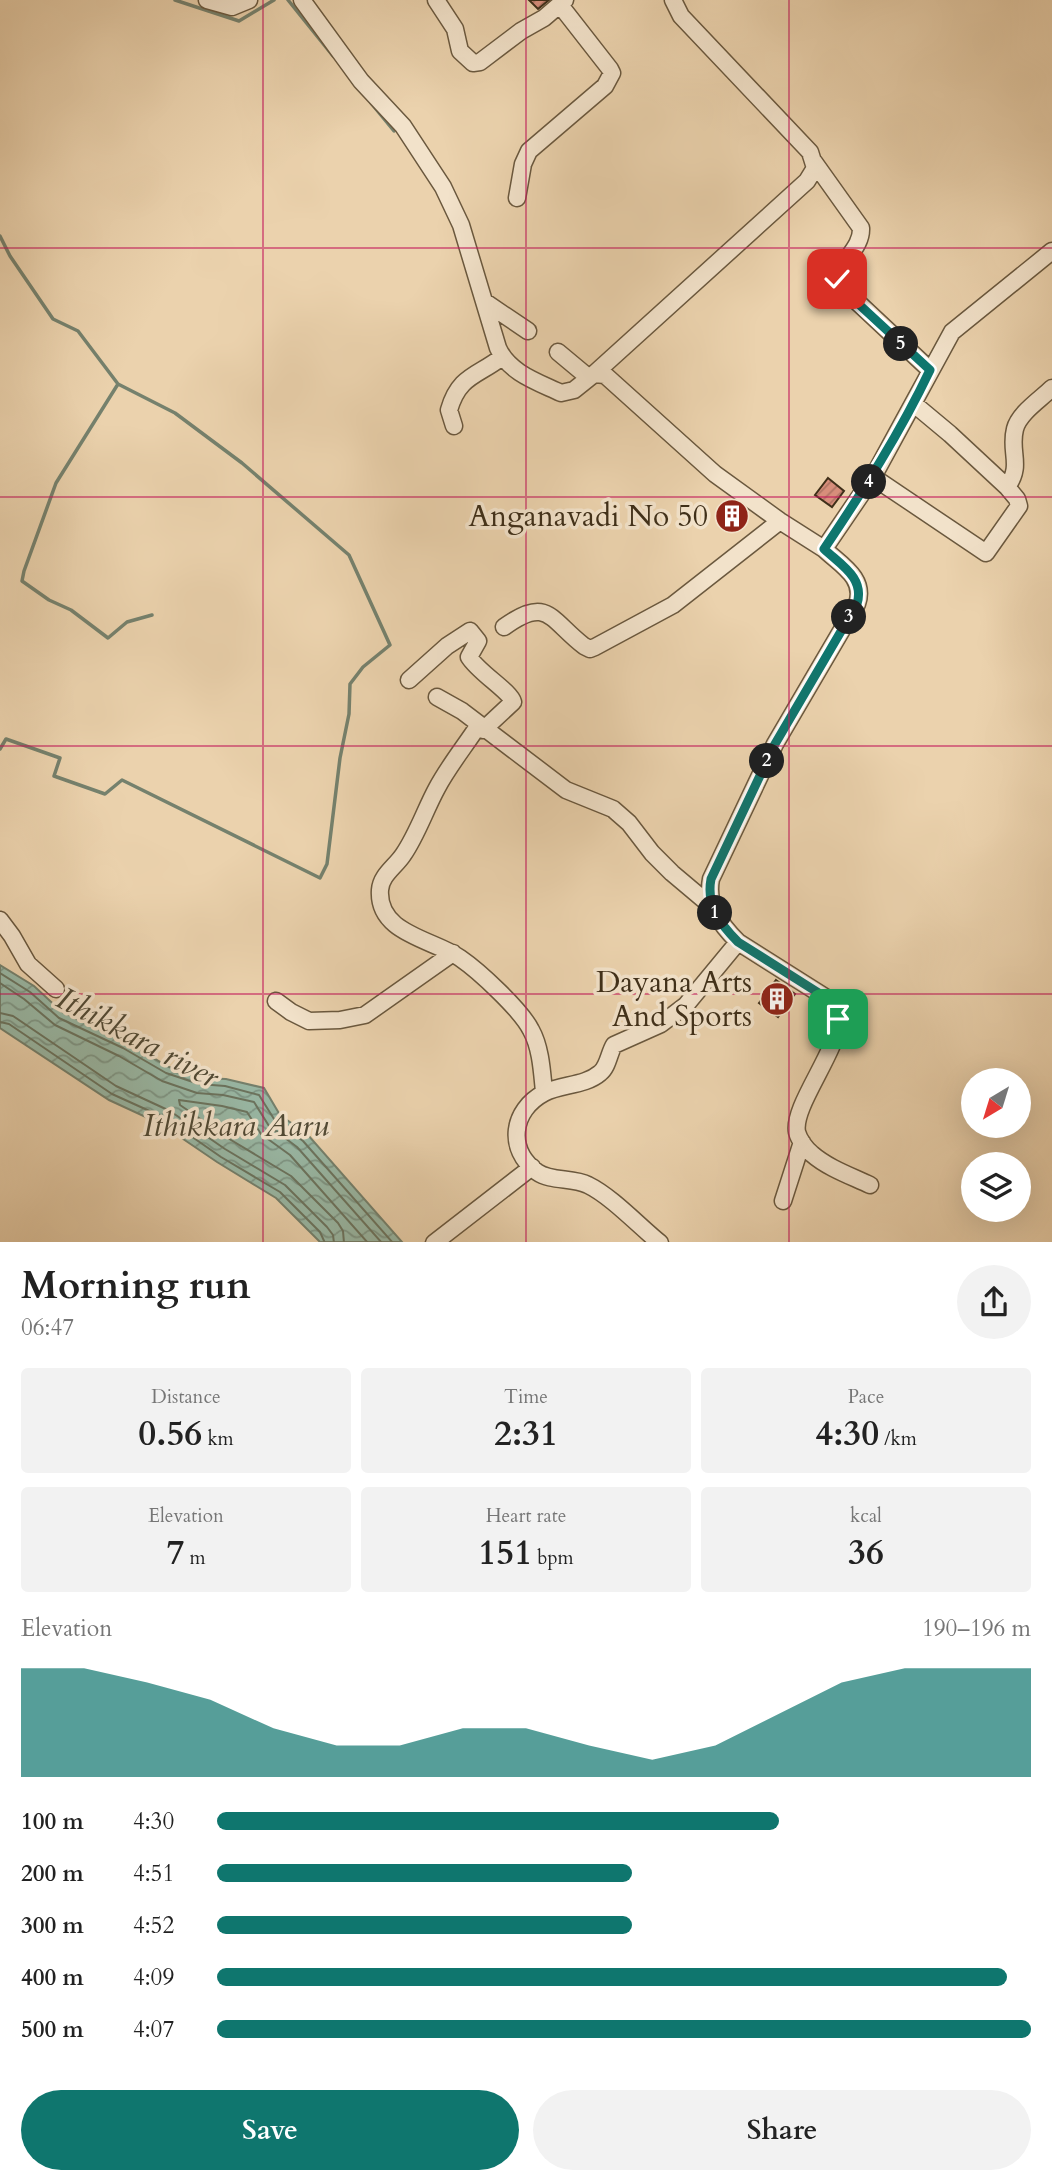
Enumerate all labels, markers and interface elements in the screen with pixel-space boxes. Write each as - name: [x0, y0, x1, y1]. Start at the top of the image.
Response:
- pin: [807, 249, 867, 309]
- icon: check: [818, 260, 856, 298]
- pin: 5: [884, 326, 918, 362]
- text: 5: [896, 330, 905, 356]
- pin: 4: [852, 464, 886, 500]
- text: 4: [864, 468, 873, 494]
- place label: Anganavadi No 50: [469, 496, 708, 537]
- building icon: Anganavadi No 50: [713, 497, 751, 535]
- pin: 3: [832, 600, 866, 634]
- text: 3: [844, 603, 853, 629]
- pin: 2: [750, 744, 784, 778]
- text: 2: [762, 747, 771, 773]
- pin: 1: [698, 895, 732, 930]
- text: 1: [710, 899, 719, 925]
- place label: Dayana Arts And Sports: [596, 962, 752, 1037]
- water label: Ithikkara river: [49, 977, 228, 1100]
- building icon: Dayana Arts And Sports: [758, 980, 796, 1018]
- pin: [808, 989, 868, 1049]
- icon: arrive: [819, 1000, 857, 1038]
- north arrow: [961, 1068, 1031, 1138]
- map controls: [961, 1068, 1031, 1222]
- water label: Ithikkara Aaru: [143, 1104, 329, 1148]
- button: layers: [961, 1152, 1031, 1222]
- text: Morning run: [21, 1260, 251, 1312]
- button: share: [957, 1265, 1031, 1339]
- text: 06:47: [21, 1312, 74, 1343]
- text: Distance: [151, 1384, 221, 1410]
- text: Time: [504, 1384, 548, 1410]
- text: Pace: [848, 1384, 884, 1410]
- text: 0.56: [138, 1410, 202, 1458]
- text: 2:31: [494, 1410, 558, 1458]
- text: 4:30: [815, 1410, 879, 1458]
- text: km: [202, 1426, 234, 1452]
- text: /km: [879, 1426, 917, 1452]
- text: Elevation: [148, 1503, 224, 1529]
- text: Heart rate: [486, 1503, 566, 1529]
- text: kcal: [850, 1503, 882, 1529]
- text: 7: [166, 1529, 184, 1577]
- text: 151: [478, 1529, 532, 1577]
- text: 36: [848, 1529, 884, 1577]
- text: m: [184, 1545, 206, 1571]
- text: bpm: [532, 1545, 574, 1571]
- text: Elevation: [21, 1613, 112, 1644]
- text: 190–196 m: [922, 1613, 1031, 1644]
- text: 100 m: [21, 1806, 84, 1837]
- text: 4:30: [133, 1806, 174, 1837]
- text: 200 m: [21, 1858, 84, 1889]
- text: 4:51: [133, 1858, 174, 1889]
- text: 300 m: [21, 1910, 84, 1941]
- text: 4:52: [133, 1910, 174, 1941]
- text: 400 m: [21, 1962, 84, 1993]
- text: 4:09: [133, 1962, 174, 1993]
- text: 500 m: [21, 2014, 84, 2045]
- text: 4:07: [133, 2014, 174, 2045]
- button: Save: [21, 2090, 519, 2170]
- button: Share: [533, 2090, 1031, 2170]

